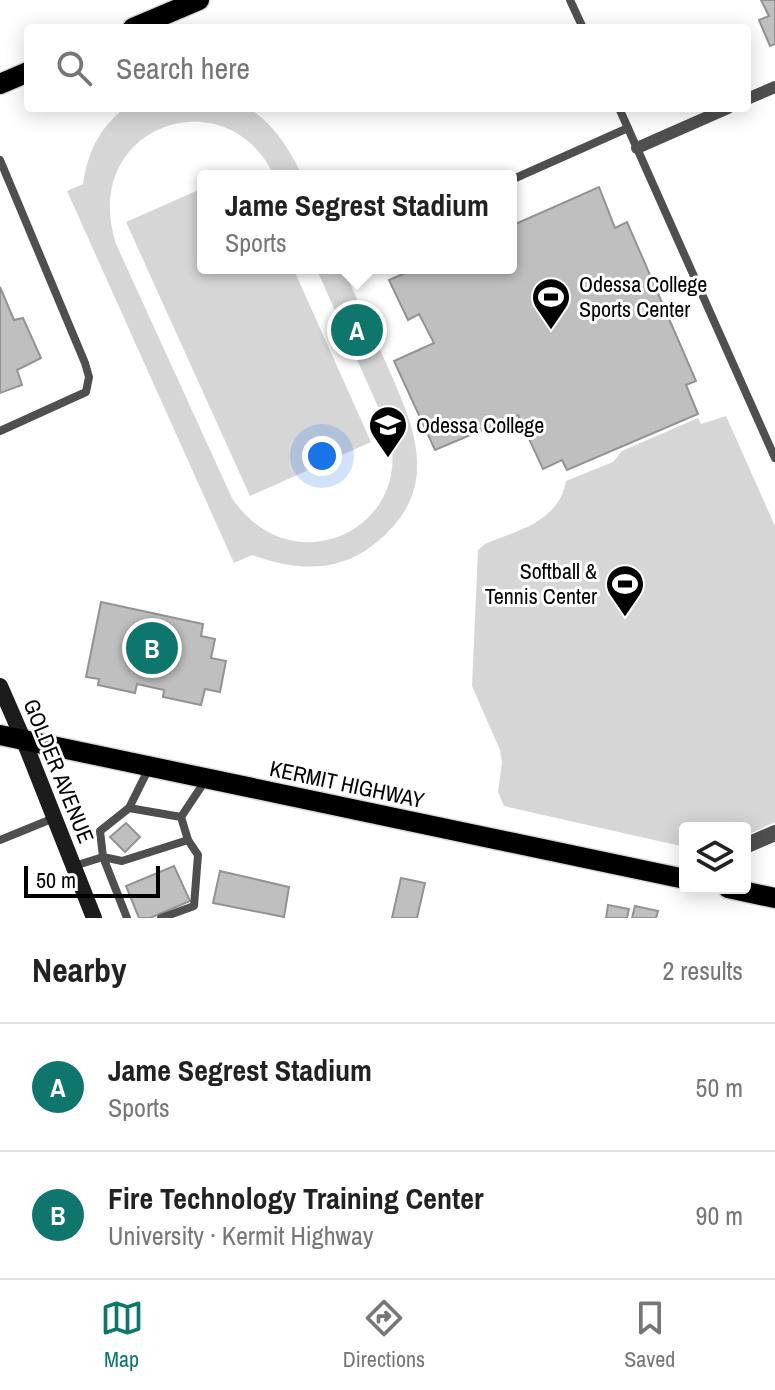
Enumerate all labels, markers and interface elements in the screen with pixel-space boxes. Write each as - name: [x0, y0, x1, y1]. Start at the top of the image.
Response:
- search box: [24, 24, 751, 112]
- icon: search: [52, 46, 96, 90]
- text: Search here: [116, 48, 250, 88]
- popup: [197, 170, 517, 274]
- text: Jame Segrest Stadium: [225, 185, 489, 225]
- text: Sports: [225, 225, 287, 260]
- place label: Odessa College Sports Center: [579, 269, 707, 324]
- sports icon: Odessa College Sports Center: [530, 276, 572, 331]
- pin: A: [331, 300, 383, 360]
- school or university icon: Odessa College: [367, 404, 409, 459]
- place label: Odessa College: [416, 410, 544, 440]
- your location: [302, 436, 342, 476]
- place label: Softball & Tennis Center: [485, 556, 597, 611]
- sports icon: Softball & Tennis Center: [604, 563, 646, 618]
- pin: B: [126, 618, 178, 678]
- street label: GOLDER AVENUE: [16, 694, 102, 848]
- street label: KERMIT HIGHWAY: [267, 753, 427, 815]
- map controls: [679, 822, 751, 894]
- button: layers: [679, 822, 751, 894]
- scale bar: [24, 862, 160, 898]
- text: 50 m: [36, 865, 76, 895]
- text: Nearby: [32, 947, 127, 993]
- text: 2 results: [662, 953, 743, 988]
- text: Jame Segrest Stadium: [108, 1050, 372, 1090]
- text: A: [50, 1070, 66, 1105]
- text: 50 m: [696, 1070, 743, 1105]
- text: Sports: [108, 1090, 170, 1125]
- text: Fire Technology Training Center: [108, 1178, 484, 1218]
- text: B: [50, 1198, 66, 1233]
- text: 90 m: [696, 1198, 743, 1233]
- text: University · Kermit Highway: [108, 1218, 373, 1253]
- tab: Map: [100, 1296, 144, 1374]
- tab: Directions: [343, 1296, 425, 1374]
- tab: Saved: [624, 1296, 675, 1374]

